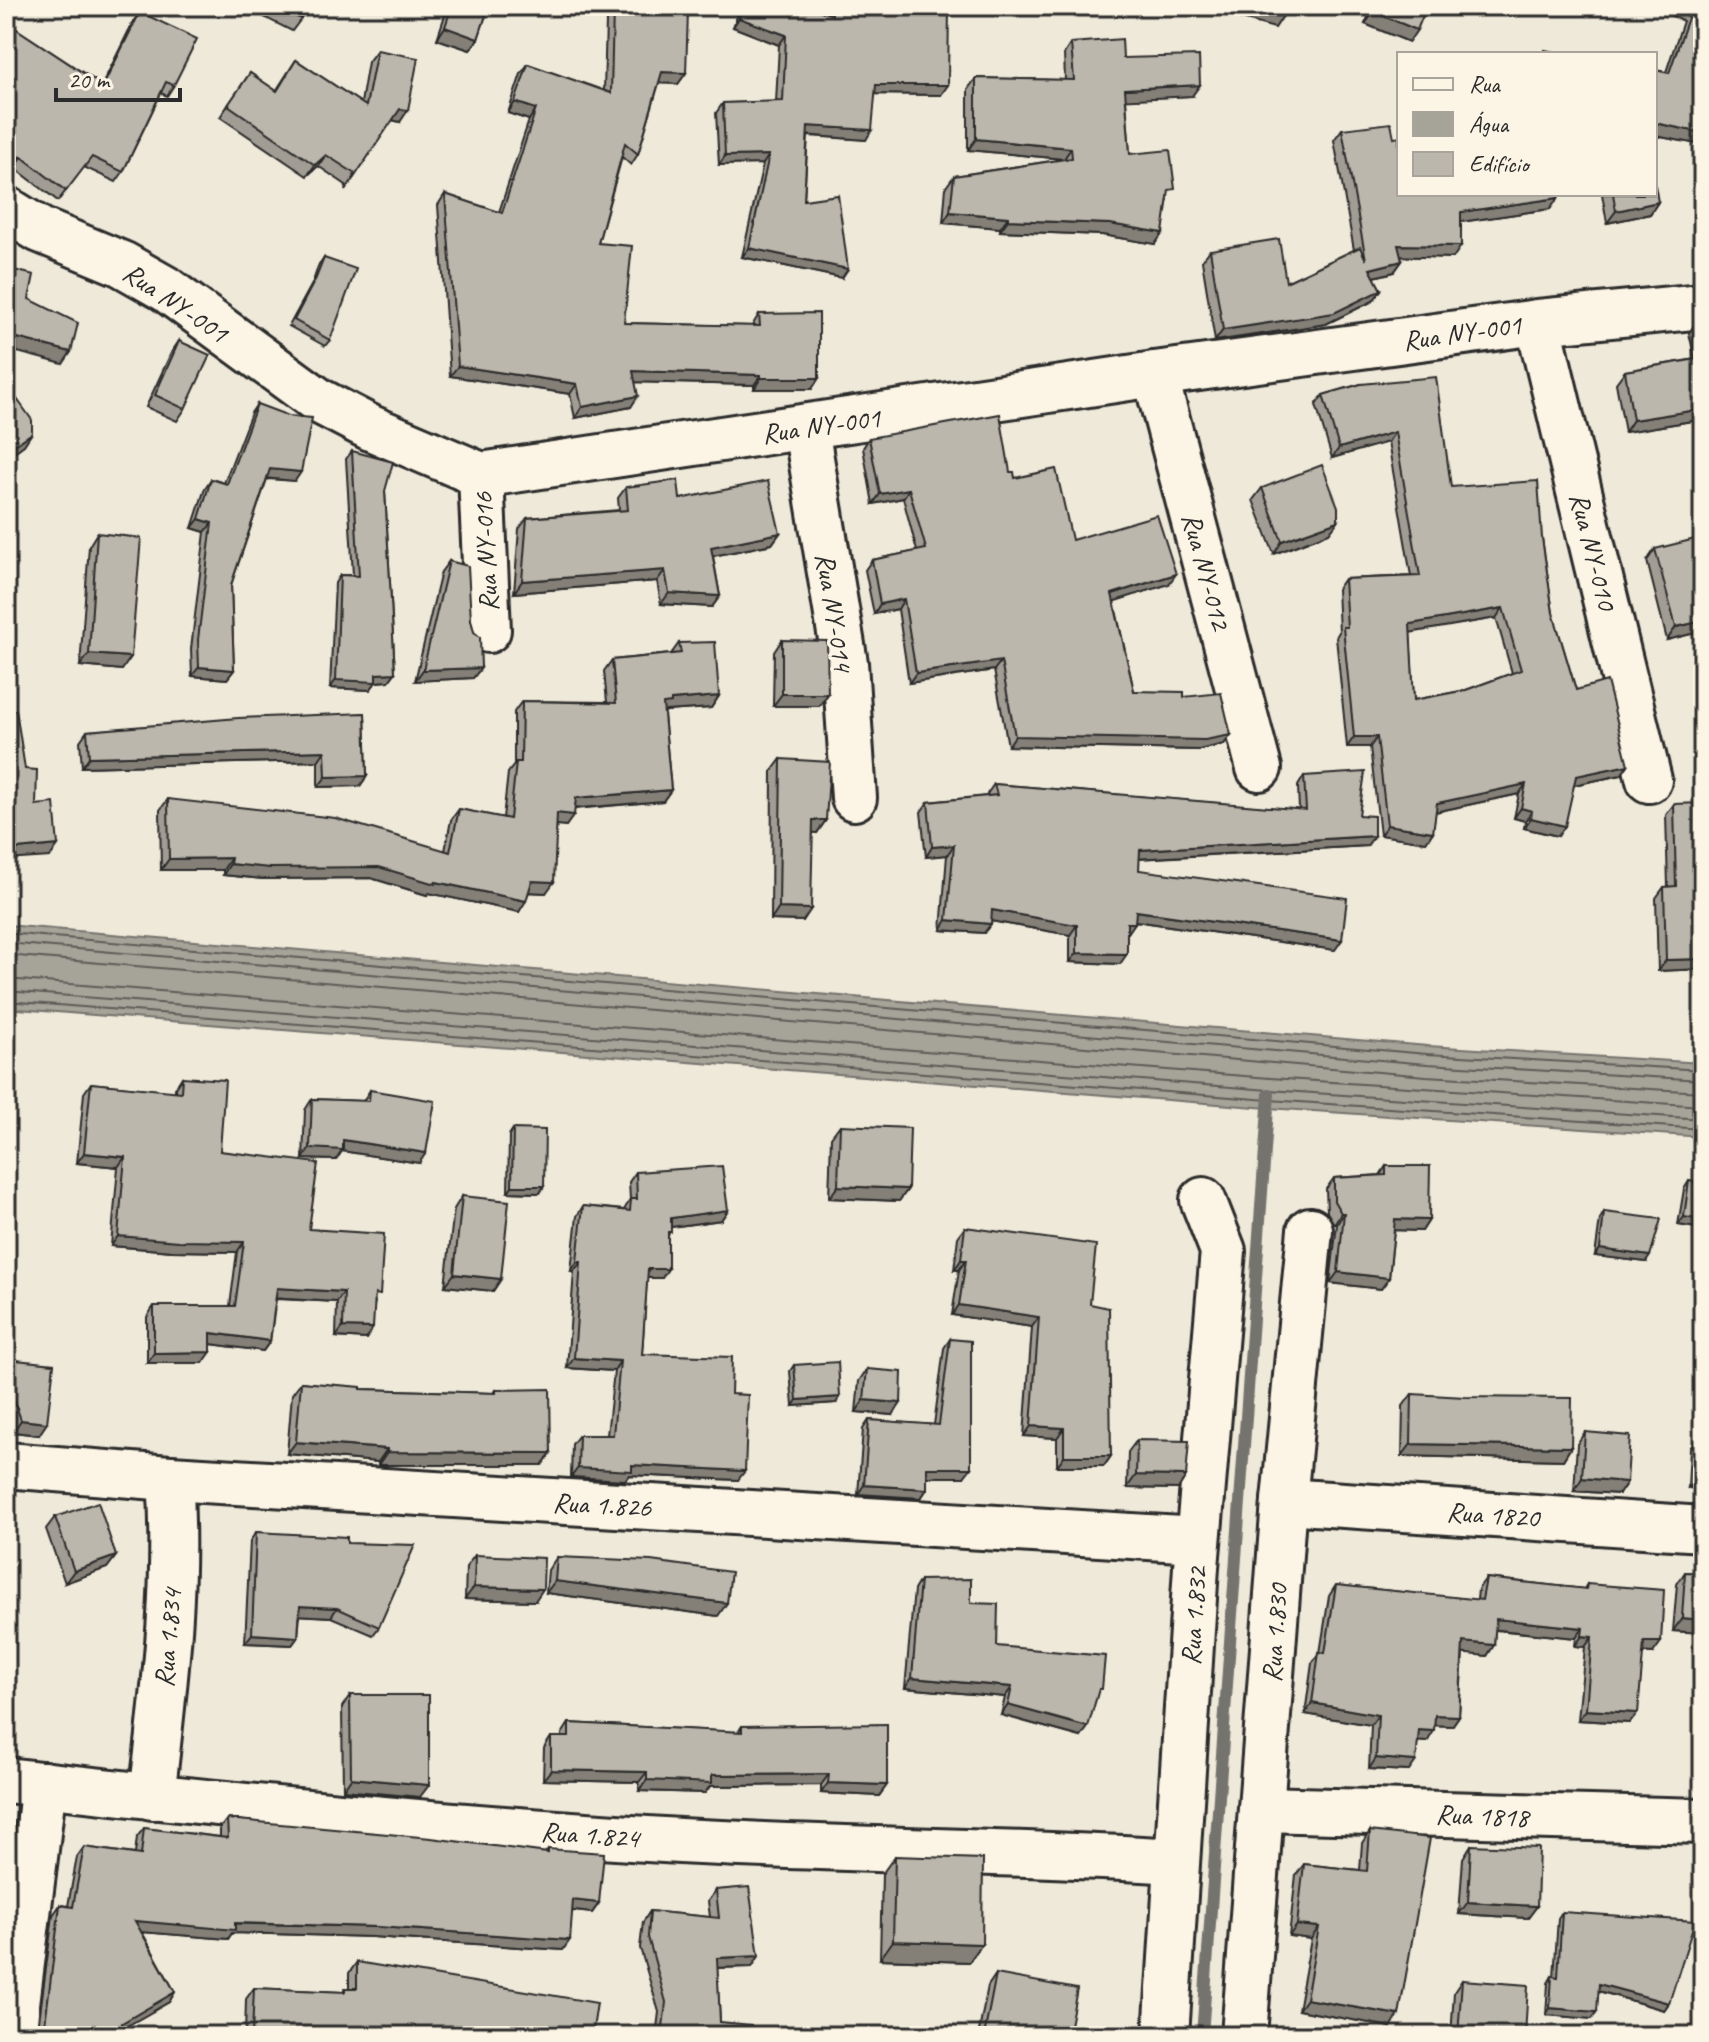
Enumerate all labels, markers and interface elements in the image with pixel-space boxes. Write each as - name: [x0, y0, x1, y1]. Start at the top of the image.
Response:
- scale bar: [56, 52, 180, 102]
- legend: [1397, 52, 1657, 196]
- text: 20 m: [68, 65, 111, 95]
- text: Rua: [1469, 69, 1501, 99]
- text: Água: [1469, 109, 1509, 139]
- text: Edifício: [1469, 149, 1531, 179]
- street label: Rua NY-001: [116, 255, 236, 351]
- street label: Rua NY-001: [1400, 307, 1525, 358]
- street label: Rua NY-001: [759, 400, 884, 451]
- street label: Rua NY-010: [1562, 489, 1626, 616]
- street label: Rua NY-016: [465, 490, 506, 613]
- street label: Rua NY-012: [1174, 509, 1239, 636]
- street label: Rua NY-014: [808, 550, 862, 676]
- street label: Rua 1.826: [552, 1484, 653, 1525]
- street label: Rua 1820: [1445, 1494, 1543, 1535]
- street label: Rua 1.832: [1173, 1563, 1215, 1666]
- street label: Rua 1.830: [1254, 1580, 1296, 1683]
- street label: Rua 1.834: [146, 1585, 189, 1689]
- street label: Rua 1818: [1435, 1796, 1531, 1835]
- street label: Rua 1.824: [540, 1814, 643, 1856]

